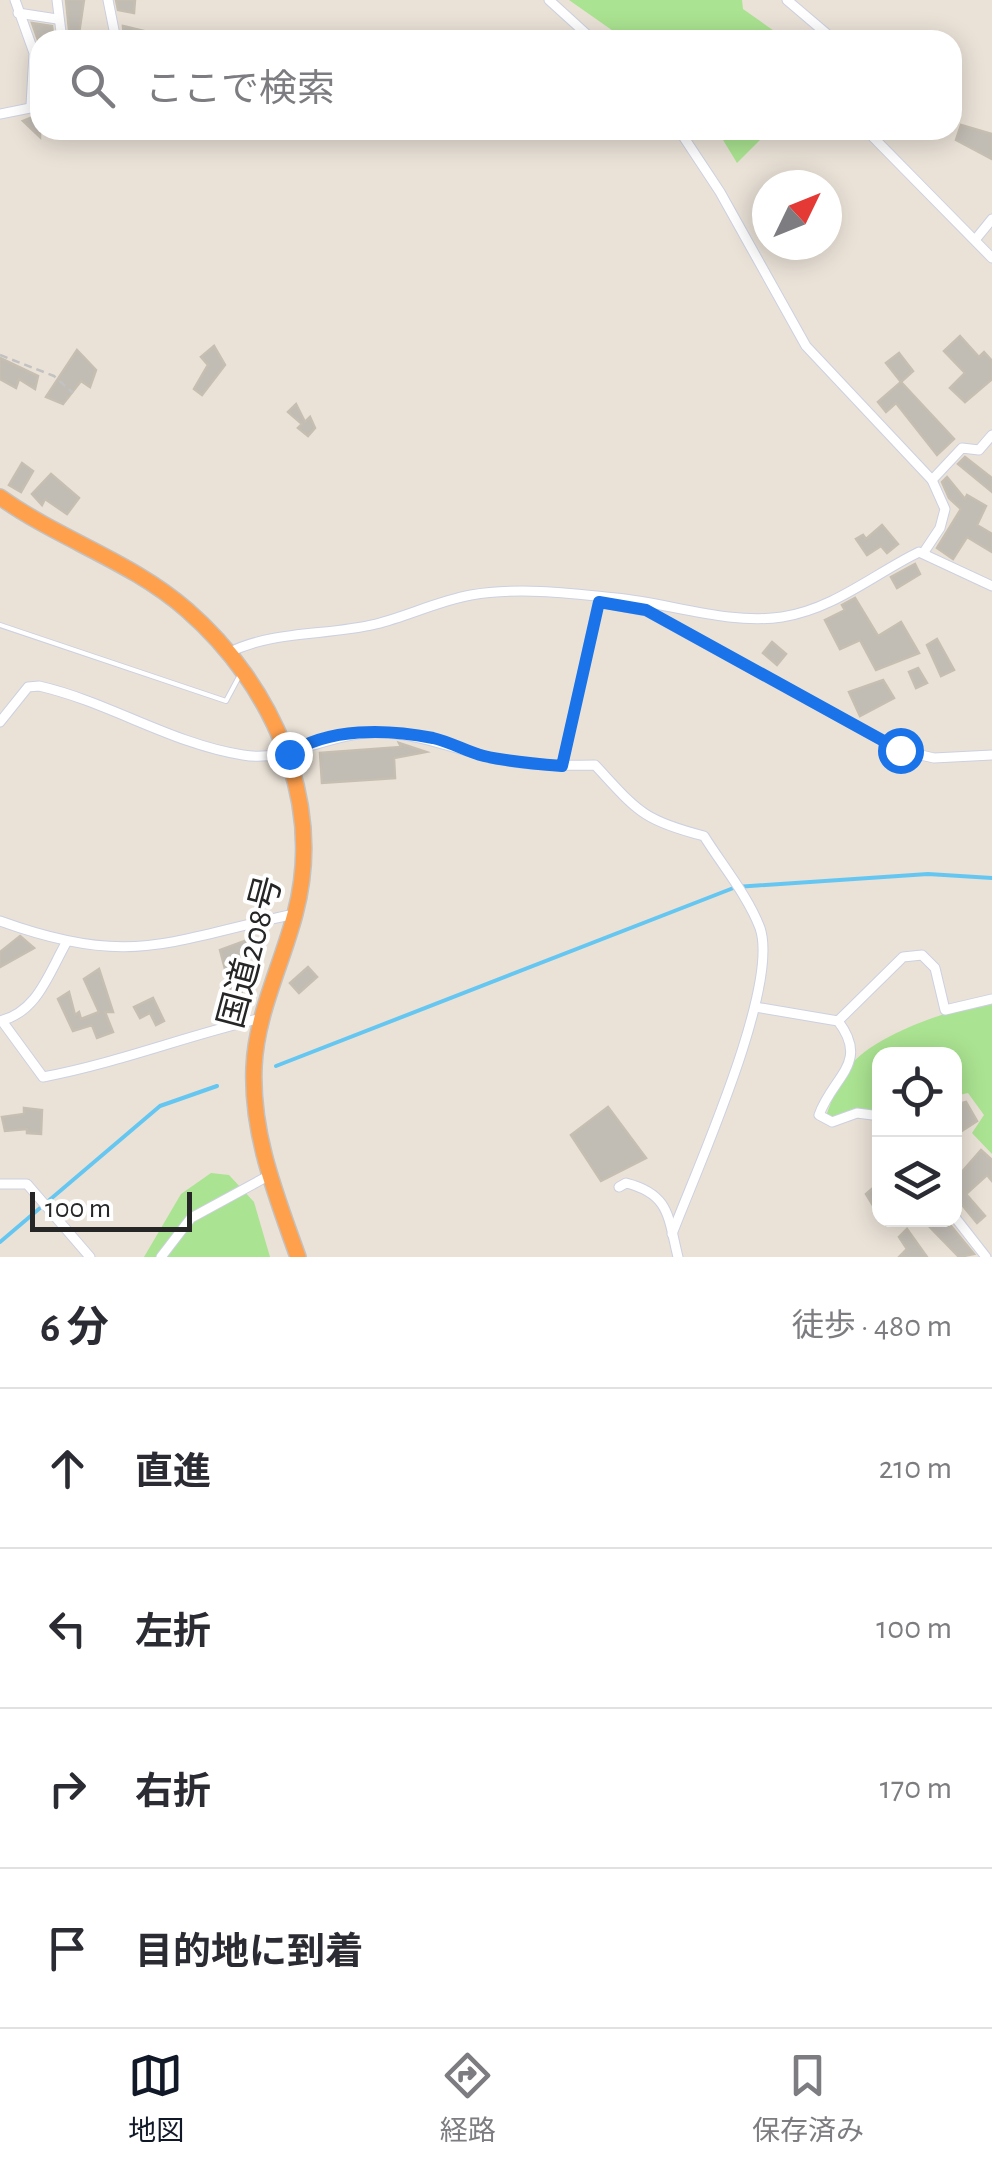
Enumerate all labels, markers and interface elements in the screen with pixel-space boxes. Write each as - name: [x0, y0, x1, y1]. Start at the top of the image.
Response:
- search box: [30, 30, 962, 140]
- icon: search: [65, 58, 120, 113]
- text: ここで検索: [145, 71, 335, 109]
- north arrow: [752, 170, 842, 260]
- route start: [878, 728, 924, 774]
- route end: [267, 732, 313, 778]
- street label: 国道208号: [212, 872, 288, 1032]
- map controls: [872, 1047, 962, 1227]
- button: locate: [872, 1047, 962, 1137]
- button: layers: [872, 1137, 962, 1227]
- scale bar: [30, 1187, 192, 1232]
- text: 100 m: [45, 1195, 111, 1223]
- text: 6 分: [40, 1307, 109, 1349]
- text: 徒歩 · 480 m: [792, 1310, 952, 1342]
- icon: ahead: [40, 1441, 95, 1496]
- text: 210 m: [879, 1452, 952, 1484]
- text: 直進: [135, 1454, 211, 1492]
- icon: left: [40, 1601, 95, 1656]
- text: 100 m: [876, 1612, 952, 1644]
- text: 左折: [135, 1614, 211, 1652]
- icon: right: [40, 1761, 95, 1816]
- text: 170 m: [880, 1772, 952, 1804]
- text: 右折: [135, 1774, 211, 1812]
- icon: arrive: [40, 1921, 95, 1976]
- text: 目的地に到着: [135, 1934, 363, 1972]
- tab: 地図: [128, 2048, 184, 2149]
- tab: 経路: [440, 2048, 496, 2149]
- tab: 保存済み: [752, 2048, 864, 2149]

